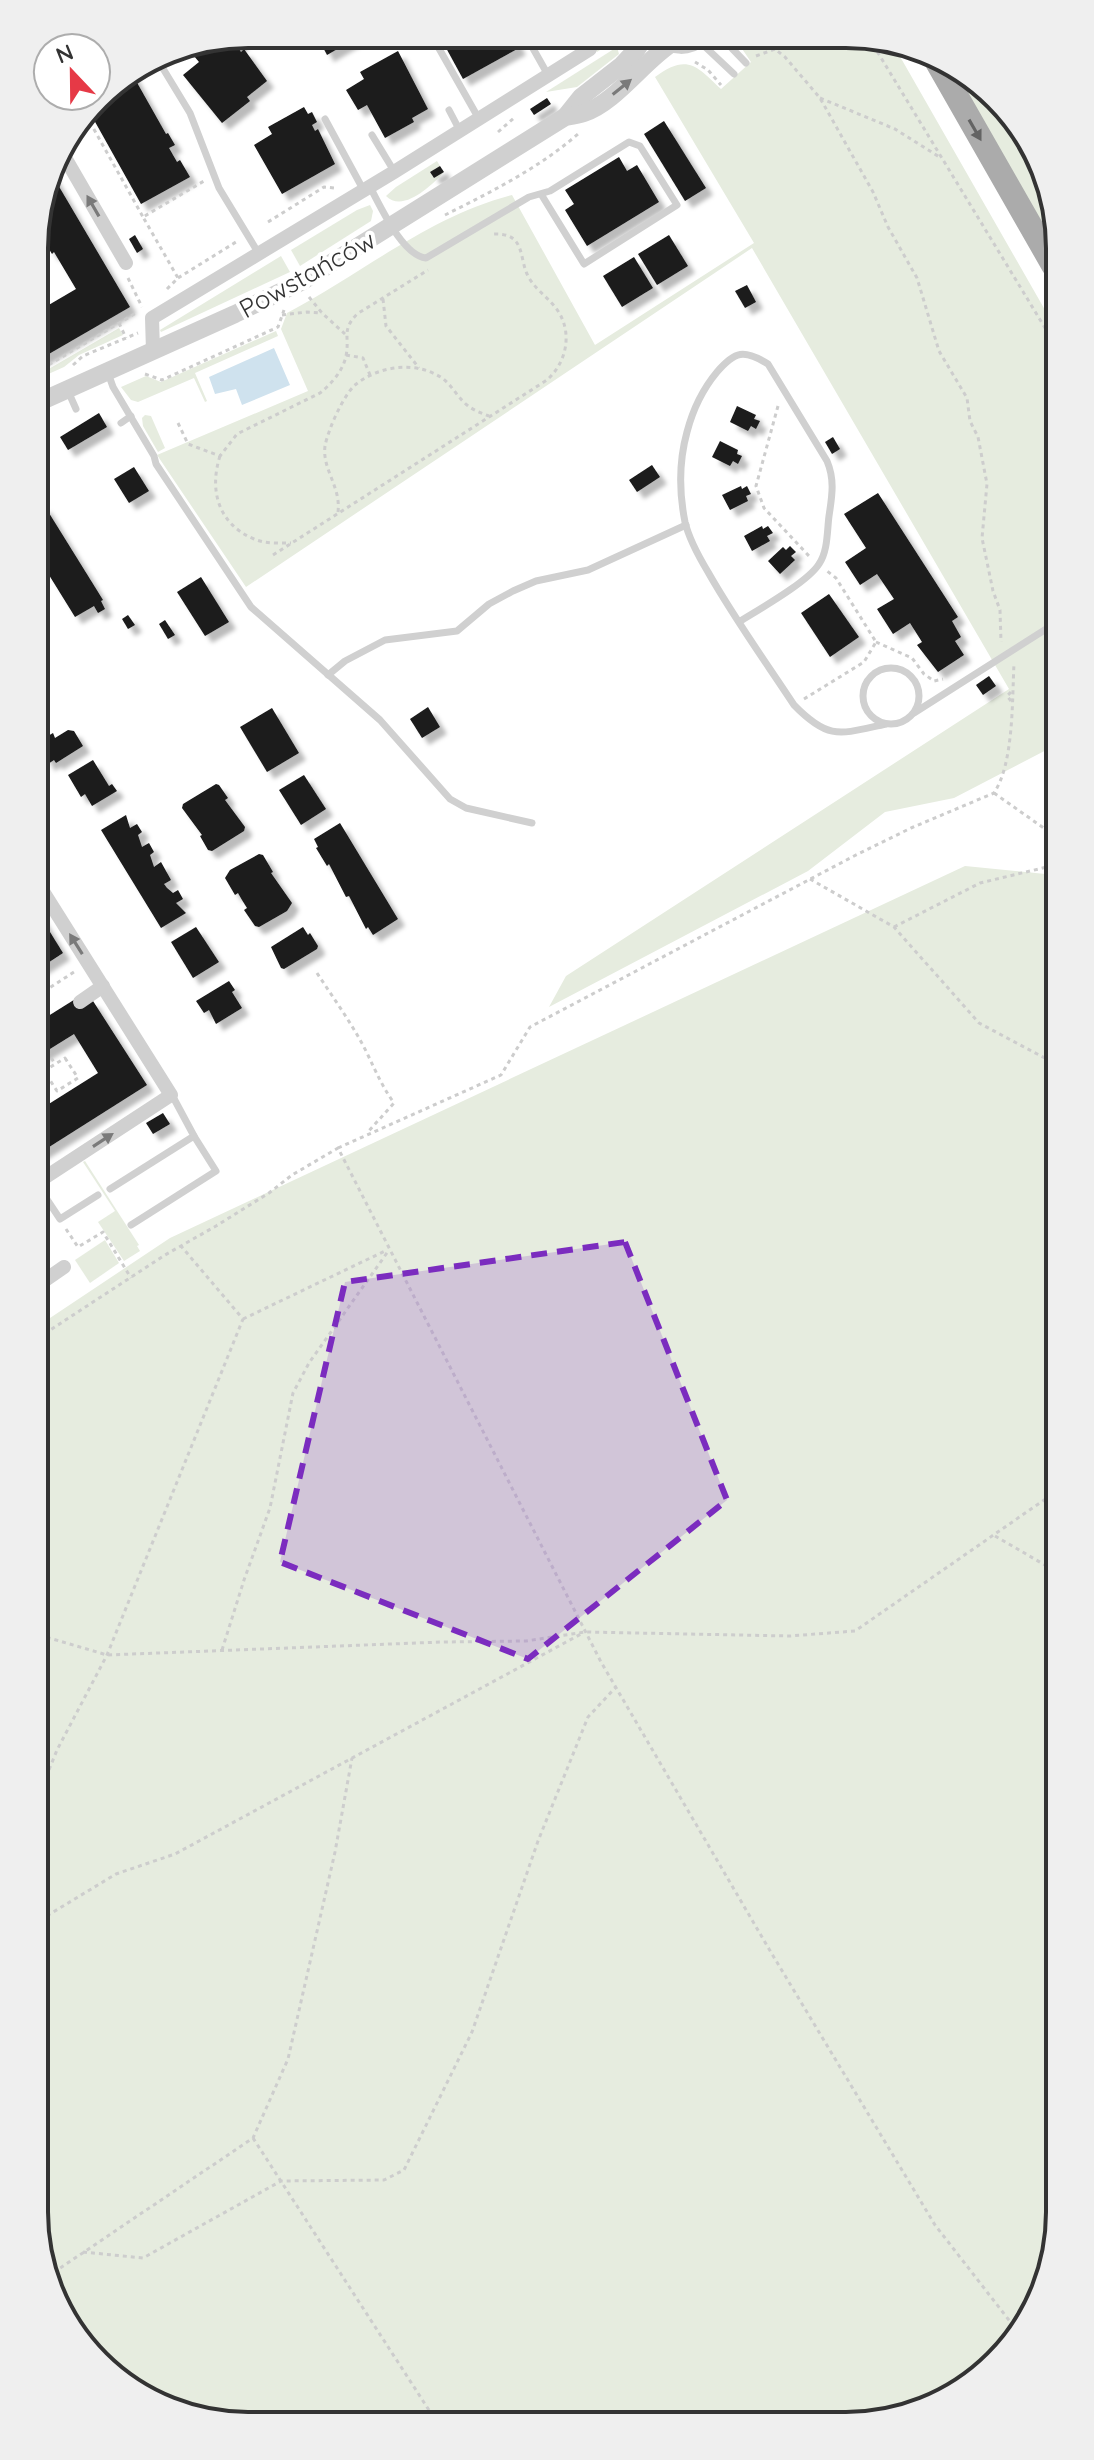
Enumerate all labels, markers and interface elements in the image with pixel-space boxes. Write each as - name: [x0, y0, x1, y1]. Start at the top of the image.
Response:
- north arrow: [32, 32, 112, 112]
- text: N: [52, 37, 77, 69]
- one-way arrow: [612, 79, 632, 96]
- one-way arrow: [968, 119, 982, 141]
- one-way arrow: [86, 195, 100, 217]
- street label: Powstańców: [233, 223, 381, 325]
- one-way arrow: [70, 933, 84, 955]
- one-way arrow: [92, 1133, 114, 1147]

